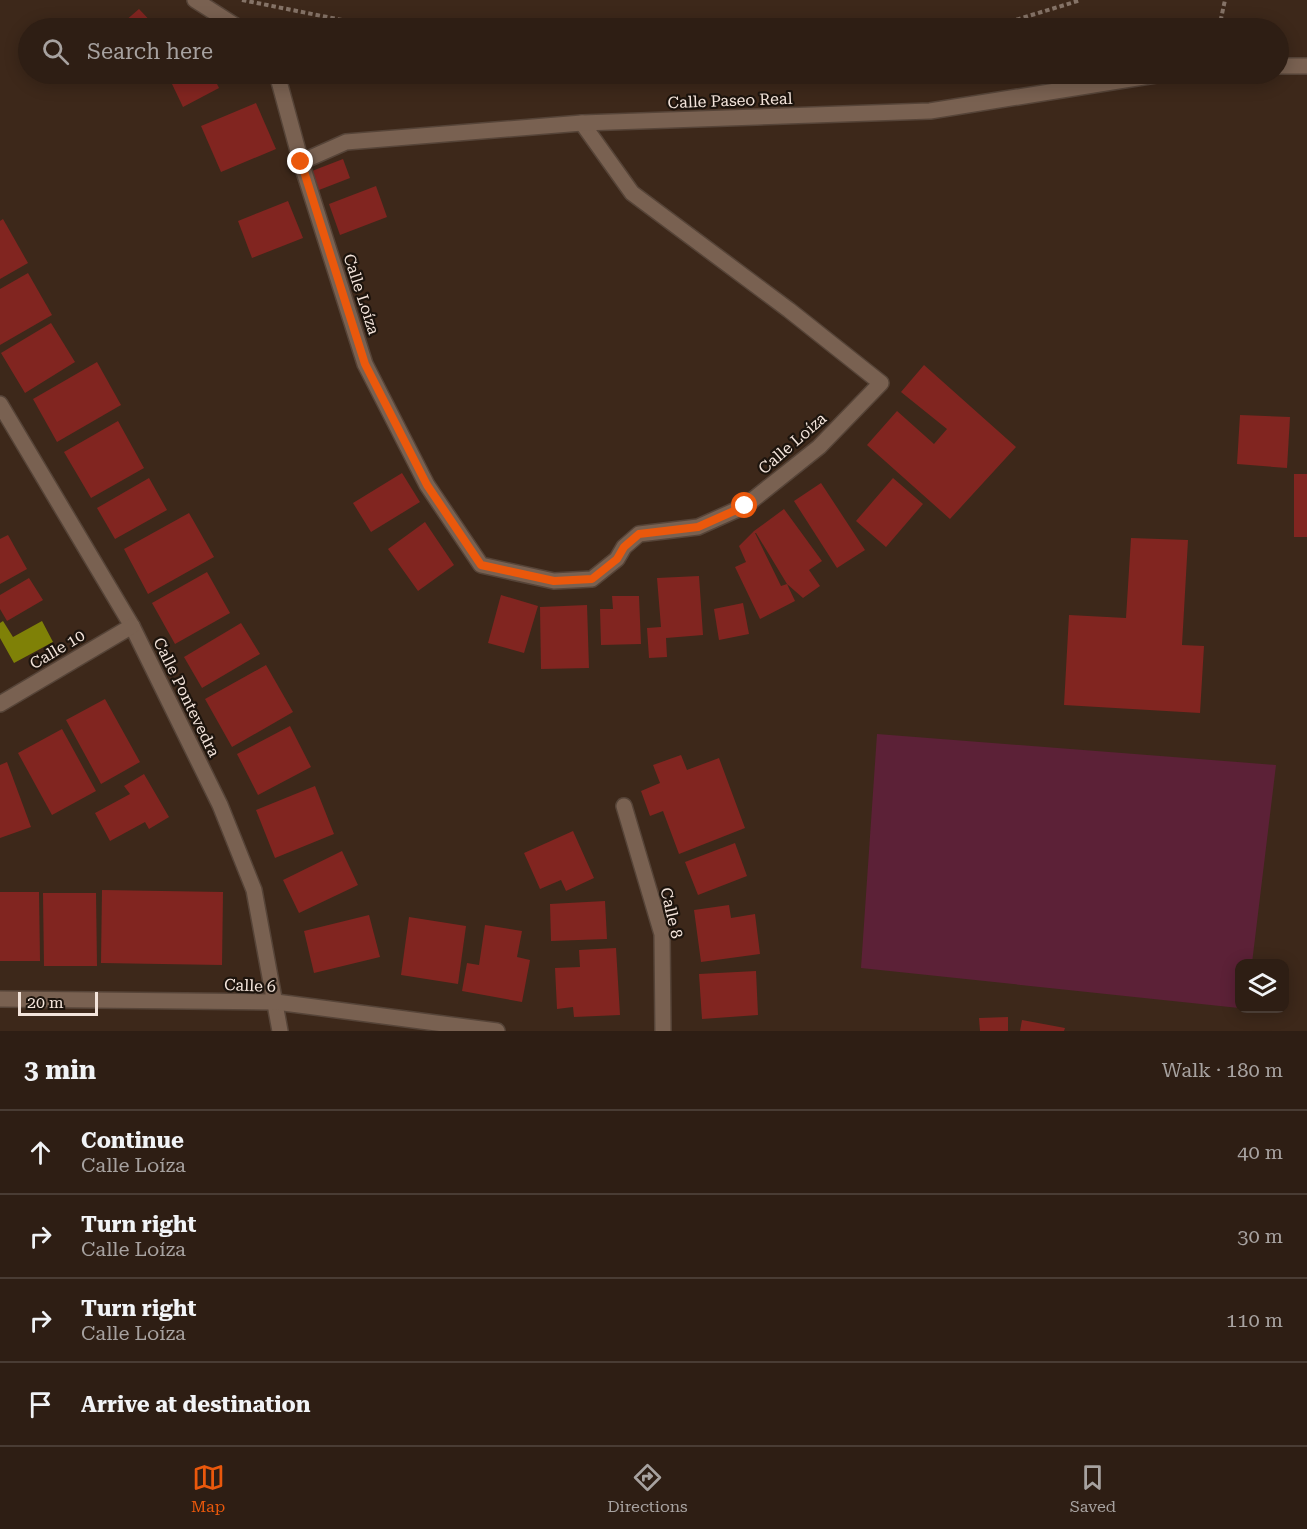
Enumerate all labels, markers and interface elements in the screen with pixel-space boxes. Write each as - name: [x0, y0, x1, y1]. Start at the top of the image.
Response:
- search box: [18, 18, 1289, 84]
- icon: search: [39, 35, 72, 68]
- text: Search here: [87, 39, 213, 64]
- street label: Calle Paseo Real: [667, 89, 793, 112]
- route end: [287, 148, 313, 174]
- street label: Calle Loíza: [340, 251, 384, 337]
- street label: Calle Loíza: [754, 408, 830, 478]
- route start: [731, 492, 757, 518]
- street label: Calle 10: [26, 626, 88, 673]
- street label: Calle Pontevedra: [149, 634, 224, 760]
- street label: Calle 8: [656, 886, 687, 941]
- map controls: [1235, 959, 1289, 1013]
- button: layers: [1235, 959, 1289, 1013]
- street label: Calle 6: [224, 975, 276, 996]
- scale bar: [18, 989, 98, 1016]
- text: 20 m: [27, 993, 64, 1012]
- text: 3 min: [24, 1055, 96, 1085]
- text: Walk · 180 m: [1162, 1058, 1283, 1082]
- text: Continue: [81, 1128, 184, 1153]
- icon: ahead: [24, 1136, 57, 1169]
- text: 40 m: [1237, 1140, 1283, 1164]
- text: Calle Loíza: [81, 1153, 186, 1177]
- text: Turn right: [81, 1212, 196, 1237]
- icon: right: [24, 1220, 57, 1253]
- text: 30 m: [1237, 1224, 1283, 1248]
- text: Calle Loíza: [81, 1237, 186, 1261]
- text: Turn right: [81, 1296, 196, 1321]
- icon: right: [24, 1304, 57, 1337]
- text: 110 m: [1226, 1308, 1283, 1332]
- text: Calle Loíza: [81, 1321, 186, 1345]
- icon: arrive: [24, 1388, 57, 1421]
- text: Arrive at destination: [81, 1392, 310, 1417]
- tab: Map: [191, 1461, 225, 1516]
- tab: Directions: [607, 1461, 688, 1516]
- tab: Saved: [1070, 1461, 1116, 1516]

